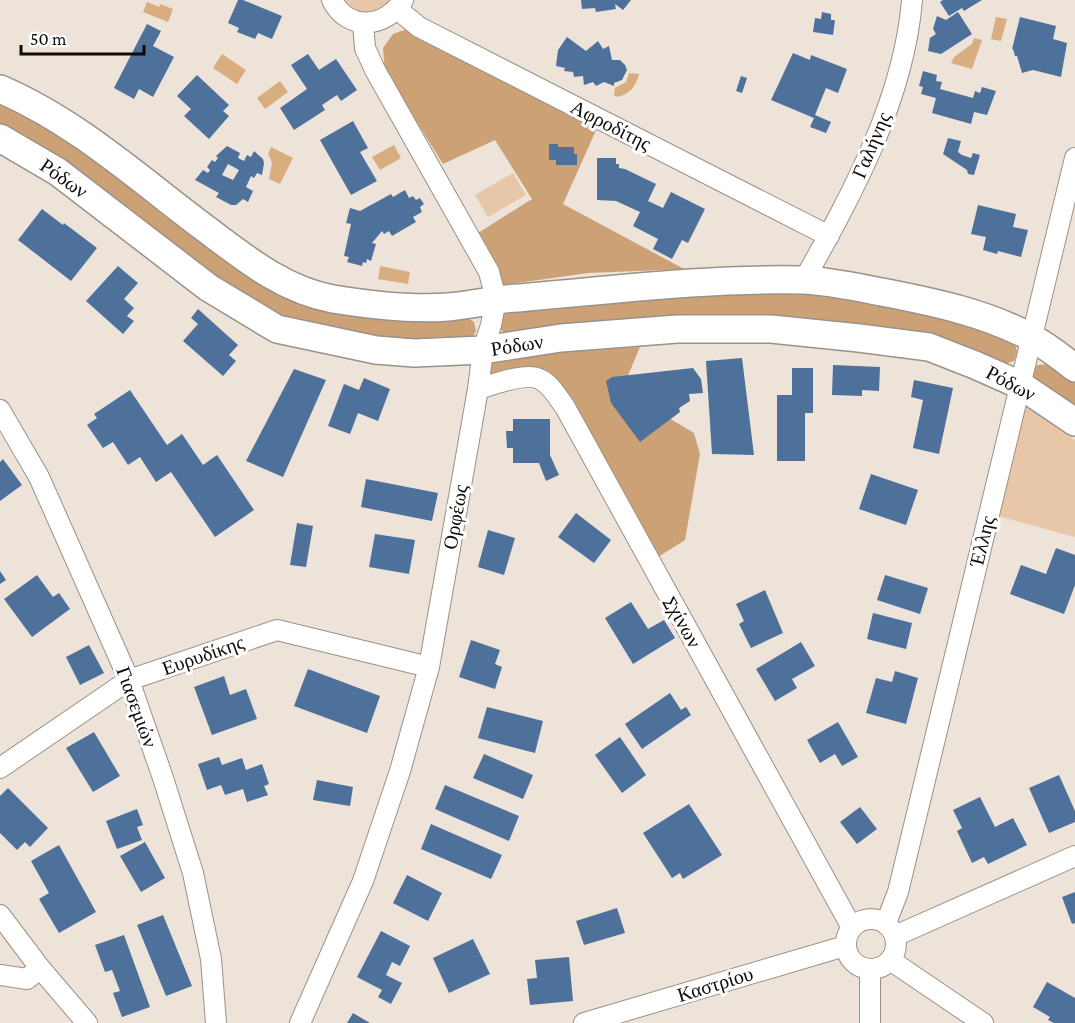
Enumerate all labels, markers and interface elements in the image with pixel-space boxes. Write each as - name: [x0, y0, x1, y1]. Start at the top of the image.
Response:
- scale bar: [21, 18, 144, 56]
- text: 50 m: [30, 29, 67, 49]
- street label: Αφροδίτης: [567, 95, 655, 156]
- street label: Γαλήνης: [847, 109, 896, 182]
- street label: Ρόδων: [36, 154, 92, 202]
- street label: Ρόδων: [489, 330, 545, 360]
- street label: Ρόδων: [983, 361, 1039, 405]
- street label: Ορφέως: [438, 483, 473, 551]
- street label: Έλλης: [965, 513, 1000, 570]
- street label: Σχίνων: [659, 593, 706, 652]
- street label: Ευρυδίκης: [159, 631, 247, 680]
- street label: Γιασεμιών: [111, 664, 162, 751]
- street label: Καστρίου: [674, 962, 756, 1007]

